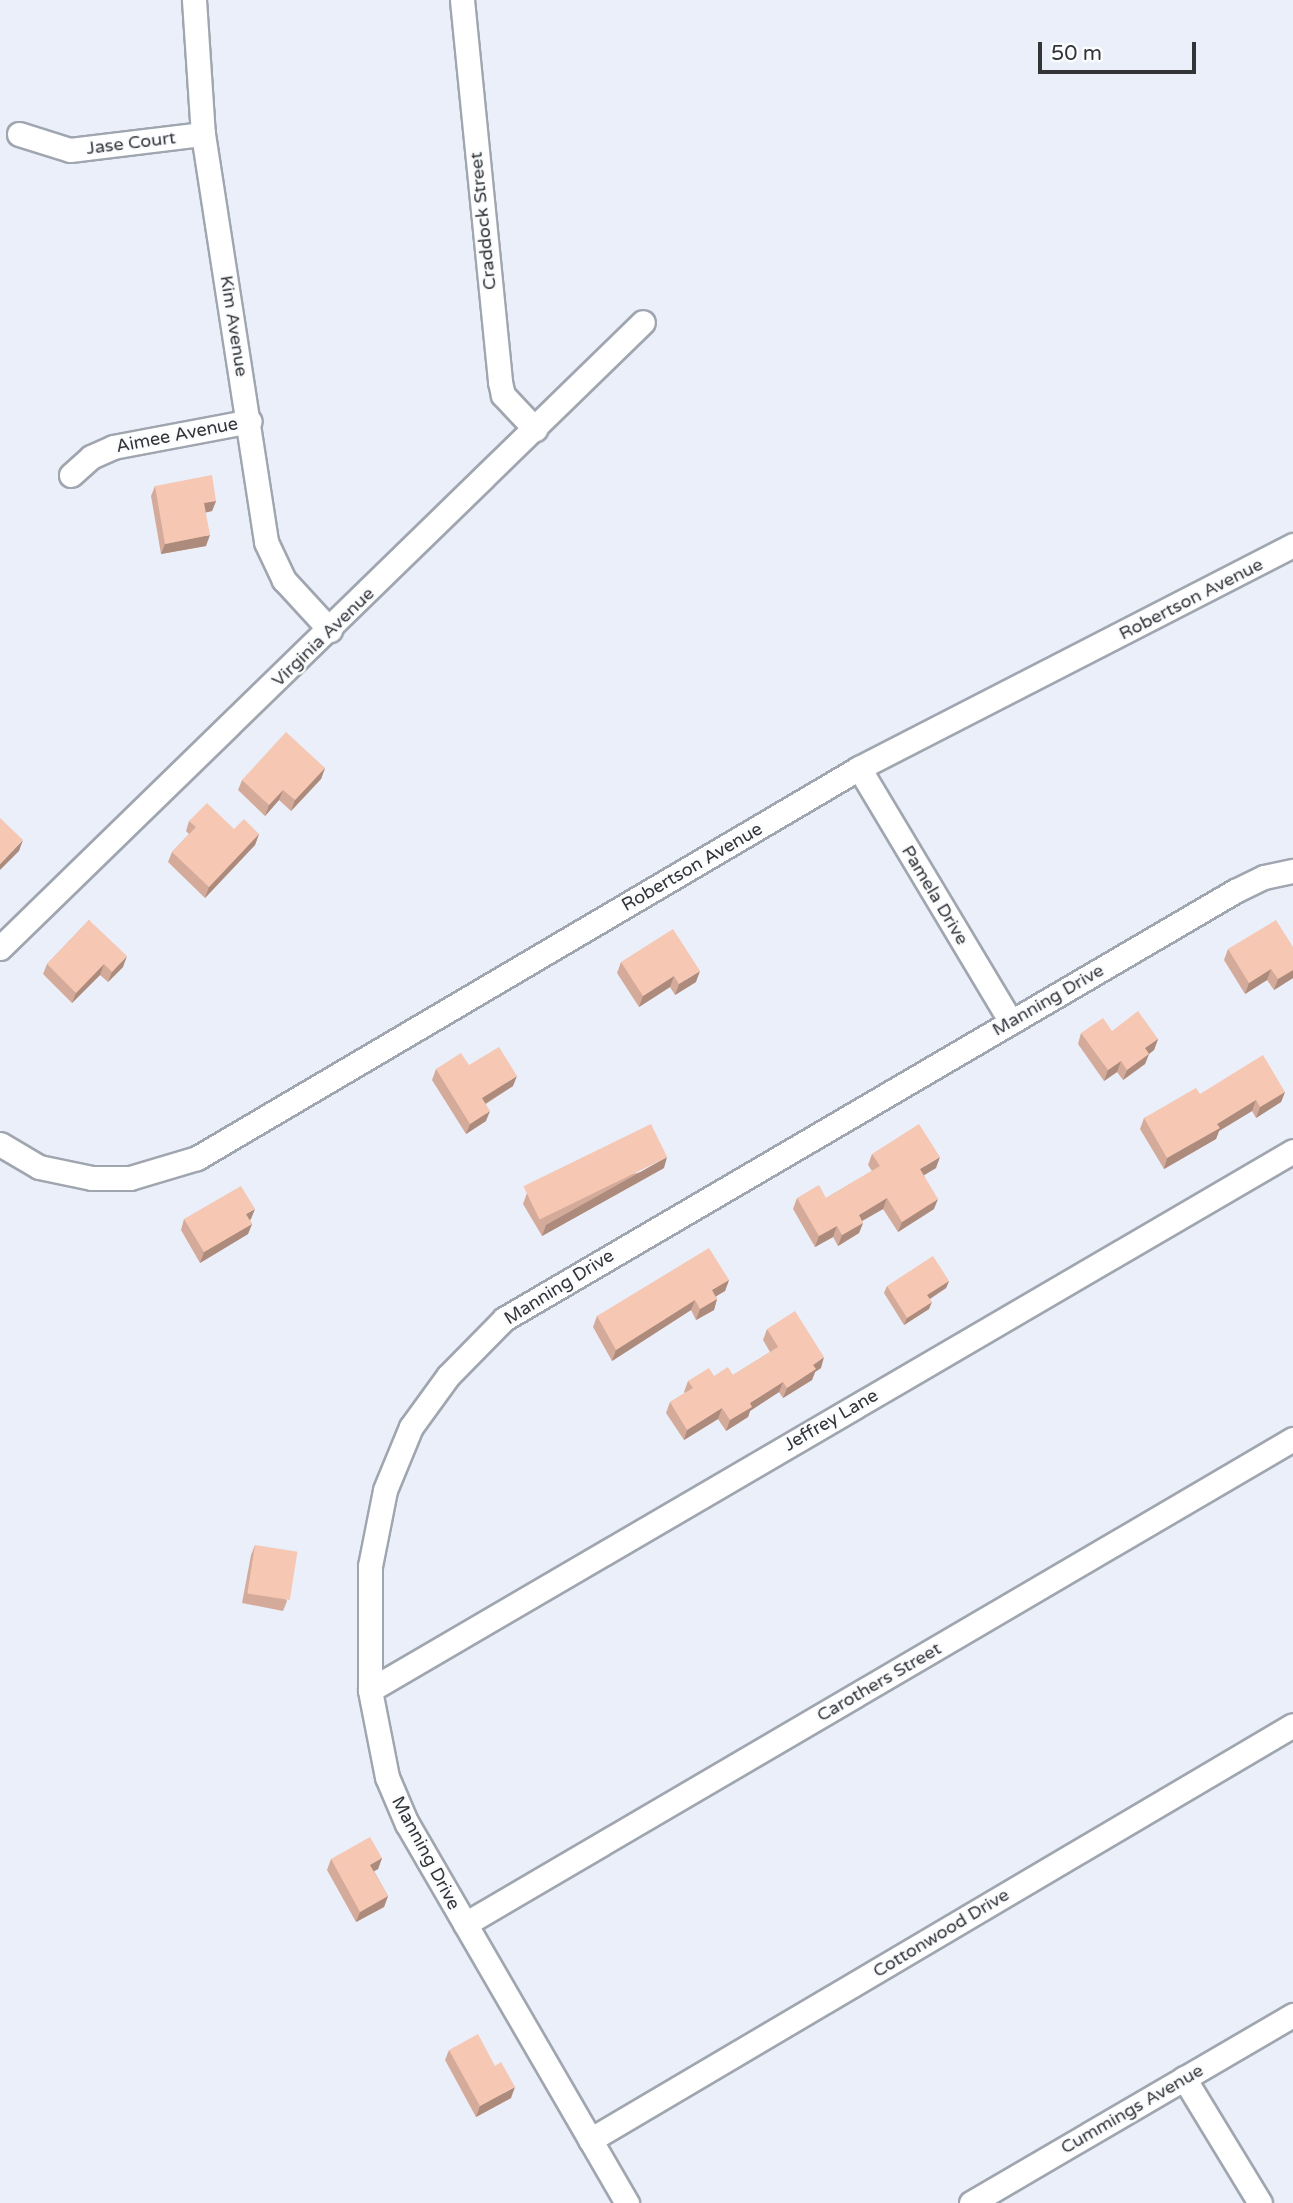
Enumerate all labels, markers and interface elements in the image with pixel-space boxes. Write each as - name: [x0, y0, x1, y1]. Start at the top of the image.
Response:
- scale bar: [1041, 28, 1198, 72]
- text: 50 m: [1051, 41, 1102, 66]
- street label: Jase Court: [85, 127, 177, 159]
- street label: Craddock Street: [465, 151, 501, 291]
- street label: Kim Avenue: [215, 274, 253, 378]
- street label: Aimee Avenue: [114, 413, 240, 457]
- street label: Robertson Avenue: [1115, 553, 1267, 645]
- street label: Virginia Avenue: [267, 583, 379, 691]
- street label: Robertson Avenue: [618, 818, 766, 916]
- street label: Pamela Drive: [897, 841, 973, 949]
- street label: Manning Drive: [988, 959, 1108, 1041]
- street label: Manning Drive: [500, 1245, 618, 1329]
- street label: Jeffrey Lane: [780, 1384, 882, 1456]
- street label: Carothers Street: [813, 1638, 945, 1726]
- street label: Manning Drive: [387, 1793, 465, 1913]
- street label: Cottonwood Drive: [869, 1884, 1013, 1982]
- street label: Cummings Avenue: [1057, 2059, 1207, 2159]

